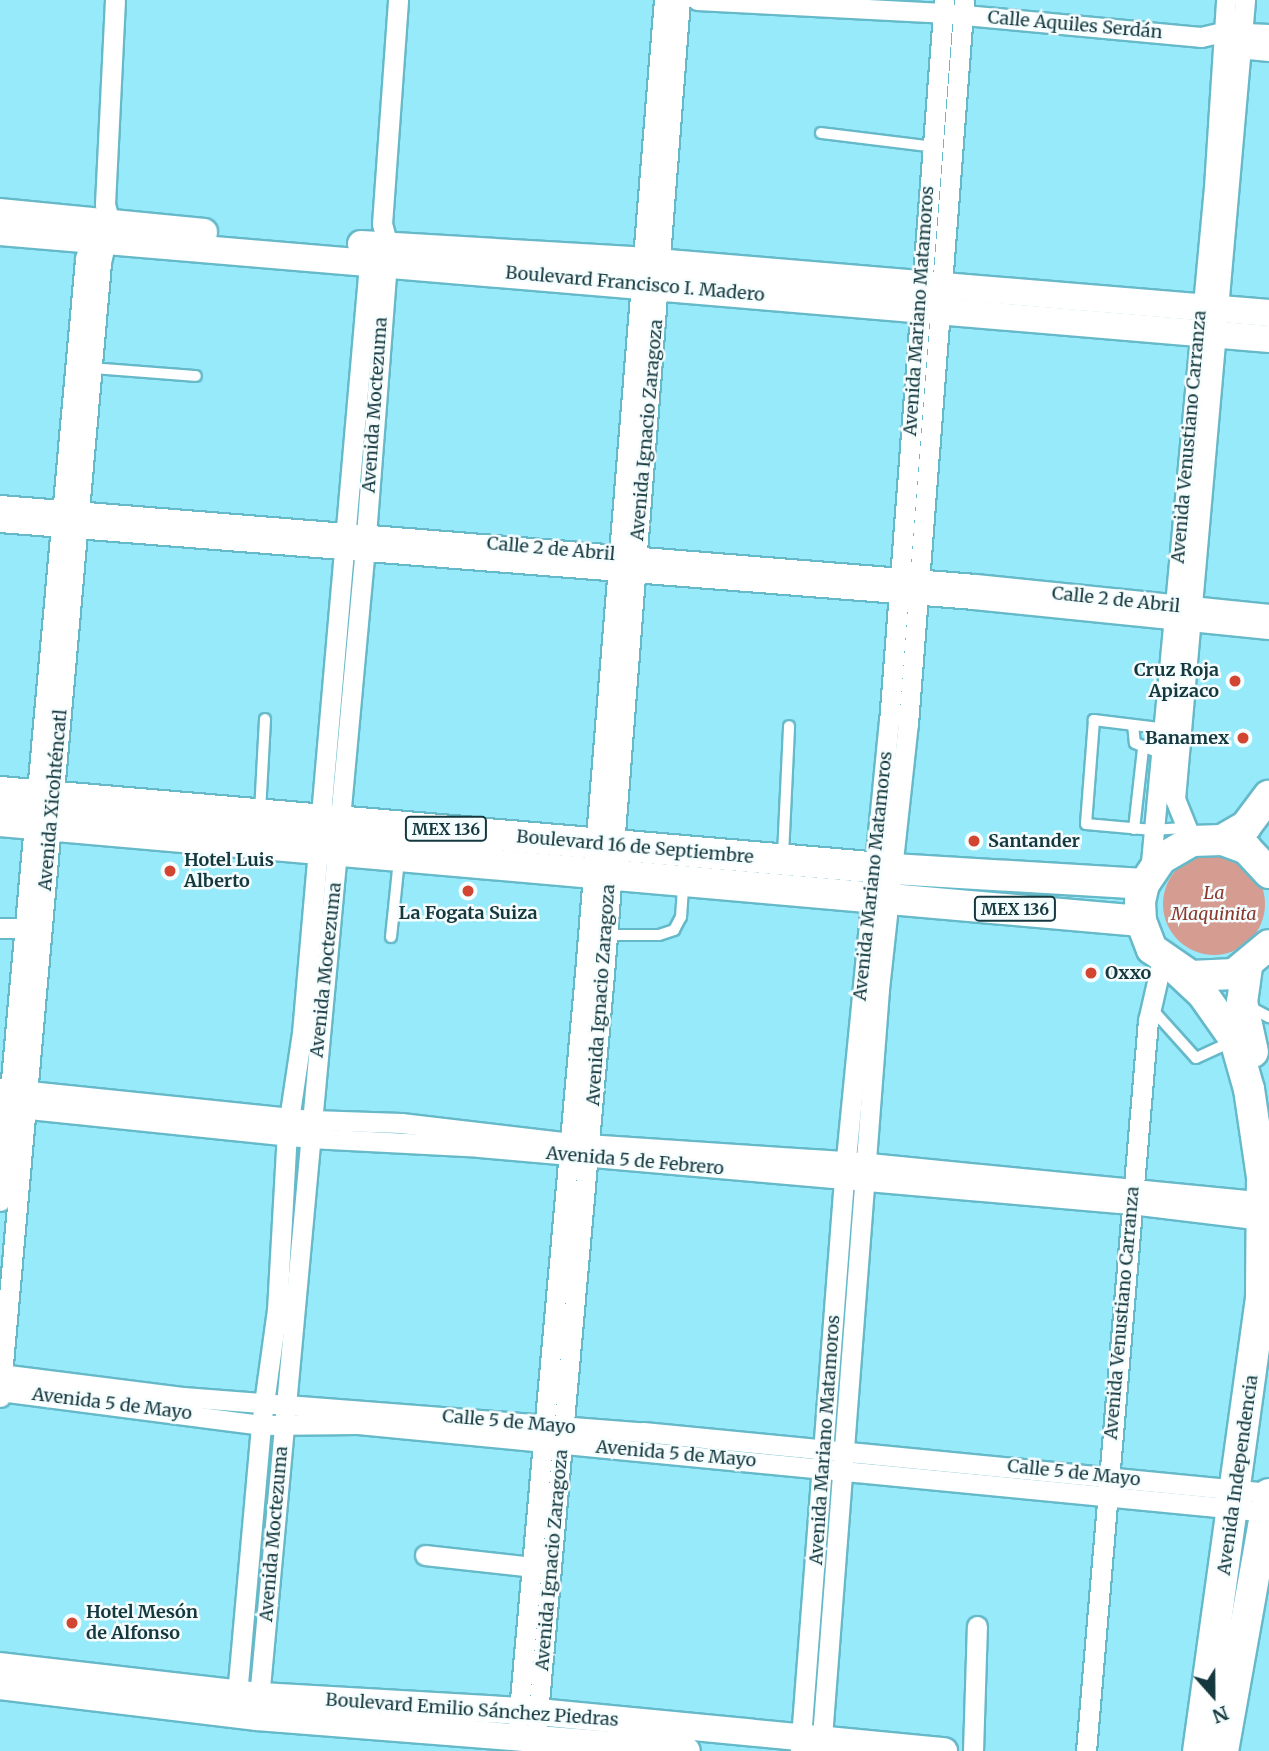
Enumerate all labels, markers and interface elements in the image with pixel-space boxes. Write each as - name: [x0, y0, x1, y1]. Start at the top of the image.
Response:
- street label: Calle Aquiles Serdán: [987, 7, 1163, 43]
- street label: Avenida Mariano Matamoros: [899, 185, 939, 437]
- street label: Boulevard Francisco I. Madero: [504, 262, 766, 306]
- street label: Avenida Venustiano Carranza: [1167, 310, 1211, 564]
- street label: Avenida Moctezuma: [358, 316, 392, 494]
- street label: Avenida Ignacio Zaragoza: [627, 318, 667, 542]
- street label: Calle 2 de Abril: [486, 533, 616, 565]
- street label: Calle 2 de Abril: [1051, 583, 1181, 617]
- place label: Cruz Roja Apizaco: [1134, 660, 1219, 702]
- marker: Cruz Roja Apizaco: [1225, 671, 1245, 691]
- street label: Avenida Xicohténcatl: [34, 708, 72, 892]
- place label: Banamex: [1145, 727, 1229, 749]
- marker: Banamex: [1235, 730, 1251, 746]
- street label: Avenida Mariano Matamoros: [849, 750, 897, 1002]
- road number: MEX 136: [404, 816, 488, 842]
- street label: Boulevard 16 de Septiembre: [515, 826, 755, 868]
- place label: Santander: [988, 830, 1080, 852]
- marker: Santander: [966, 833, 982, 849]
- place label: Hotel Luis Alberto: [184, 850, 274, 892]
- marker: Hotel Luis Alberto: [162, 863, 178, 879]
- street label: Avenida Moctezuma: [306, 881, 346, 1059]
- marker: La Fogata Suiza: [460, 883, 476, 899]
- street label: Avenida Ignacio Zaragoza: [582, 883, 620, 1107]
- park label: La Maquinita: [1171, 883, 1257, 926]
- road number: MEX 136: [973, 897, 1057, 922]
- place label: La Fogata Suiza: [399, 902, 537, 924]
- place label: Oxxo: [1105, 962, 1151, 984]
- marker: Oxxo: [1083, 965, 1099, 981]
- street label: Avenida 5 de Febrero: [545, 1142, 725, 1180]
- street label: Avenida Venustiano Carranza: [1100, 1186, 1144, 1440]
- street label: Avenida Mariano Matamoros: [805, 1314, 845, 1566]
- street label: Avenida Independencia: [1213, 1373, 1263, 1577]
- street label: Avenida 5 de Mayo: [31, 1383, 193, 1425]
- street label: Calle 5 de Mayo: [441, 1405, 577, 1439]
- street label: Avenida 5 de Mayo: [595, 1436, 757, 1472]
- street label: Avenida Moctezuma: [256, 1445, 292, 1623]
- street label: Avenida Ignacio Zaragoza: [532, 1448, 572, 1672]
- street label: Calle 5 de Mayo: [1006, 1455, 1142, 1491]
- place label: Hotel Mesón de Alfonso: [86, 1602, 198, 1644]
- marker: Hotel Mesón de Alfonso: [64, 1615, 80, 1631]
- north arrow: [1178, 1660, 1248, 1730]
- street label: Boulevard Emilio Sánchez Piedras: [325, 1689, 619, 1731]
- text: N: [1209, 1701, 1232, 1728]

